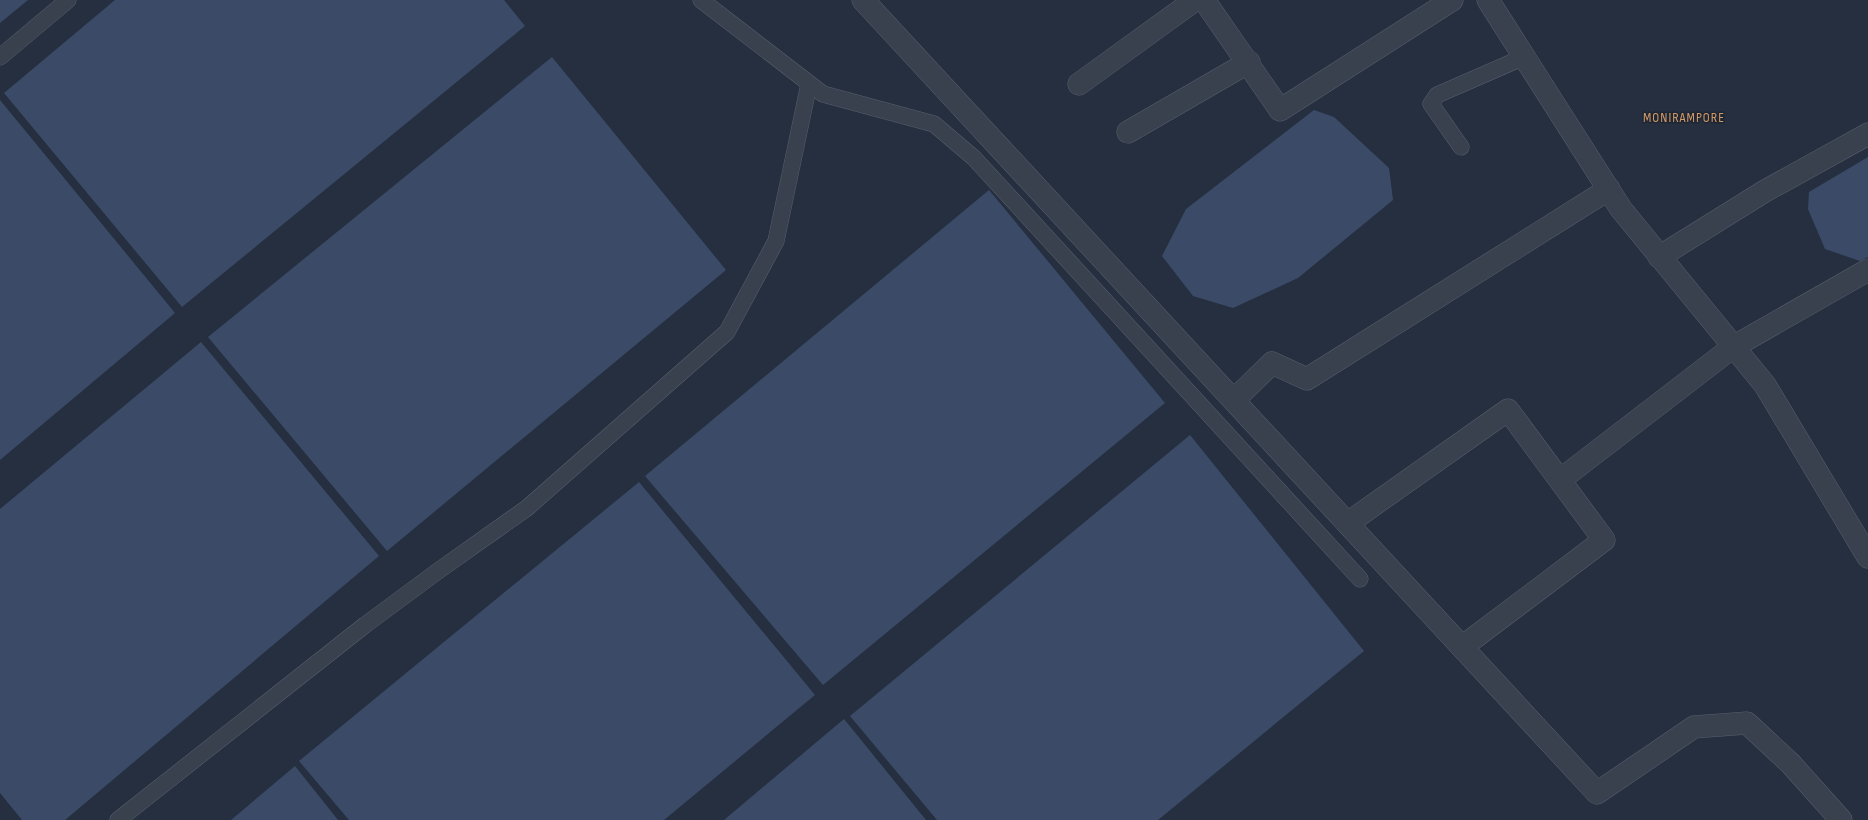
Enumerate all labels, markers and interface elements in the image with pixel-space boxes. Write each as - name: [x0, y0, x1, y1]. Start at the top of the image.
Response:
- district label: MONIRAMPORE: [1643, 109, 1725, 126]

